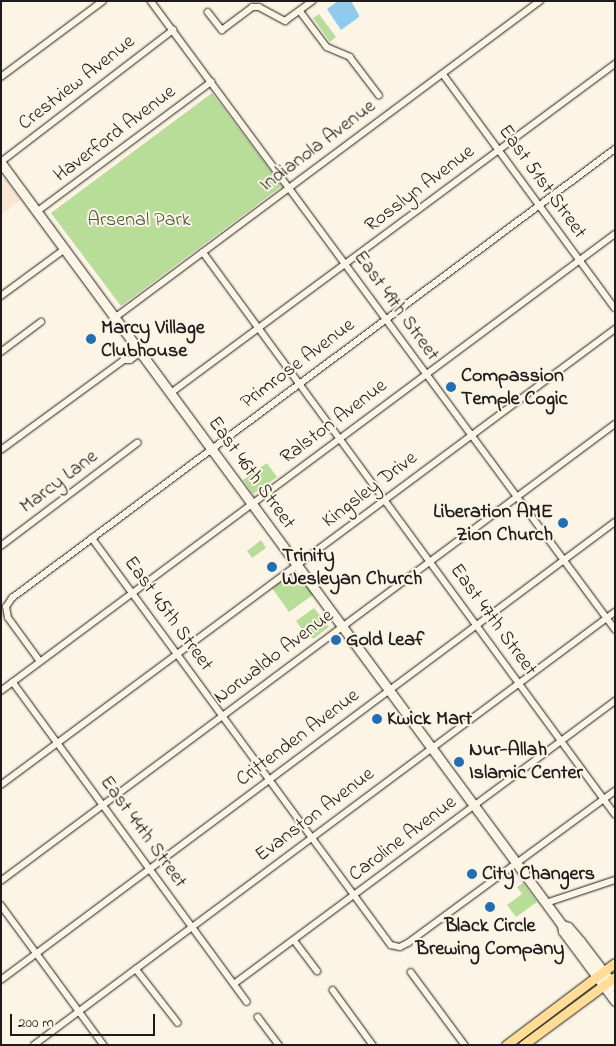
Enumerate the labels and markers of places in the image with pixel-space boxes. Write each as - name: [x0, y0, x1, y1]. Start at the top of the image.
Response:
- place label: Marcy Village Clubhouse: [101, 316, 205, 363]
- marker: Marcy Village Clubhouse: [85, 333, 97, 345]
- place label: Compassion Temple Cogic: [461, 364, 567, 411]
- marker: Compassion Temple Cogic: [445, 381, 457, 393]
- place label: Liberation AME Zion Church: [433, 500, 553, 547]
- marker: Liberation AME Zion Church: [557, 517, 569, 529]
- place label: Trinity Wesleyan Church: [282, 544, 422, 591]
- marker: Trinity Wesleyan Church: [266, 561, 278, 573]
- place label: Gold Leaf: [346, 628, 424, 652]
- marker: Gold Leaf: [330, 634, 342, 646]
- place label: Kwick Mart: [387, 707, 472, 731]
- marker: Kwick Mart: [371, 713, 383, 725]
- place label: Nur-Allah Islamic Center: [469, 738, 583, 785]
- marker: Nur-Allah Islamic Center: [453, 756, 465, 768]
- place label: City Changers: [482, 862, 595, 886]
- marker: City Changers: [466, 868, 478, 880]
- marker: Black Circle Brewing Company: [484, 901, 496, 913]
- place label: Black Circle Brewing Company: [416, 915, 564, 962]

